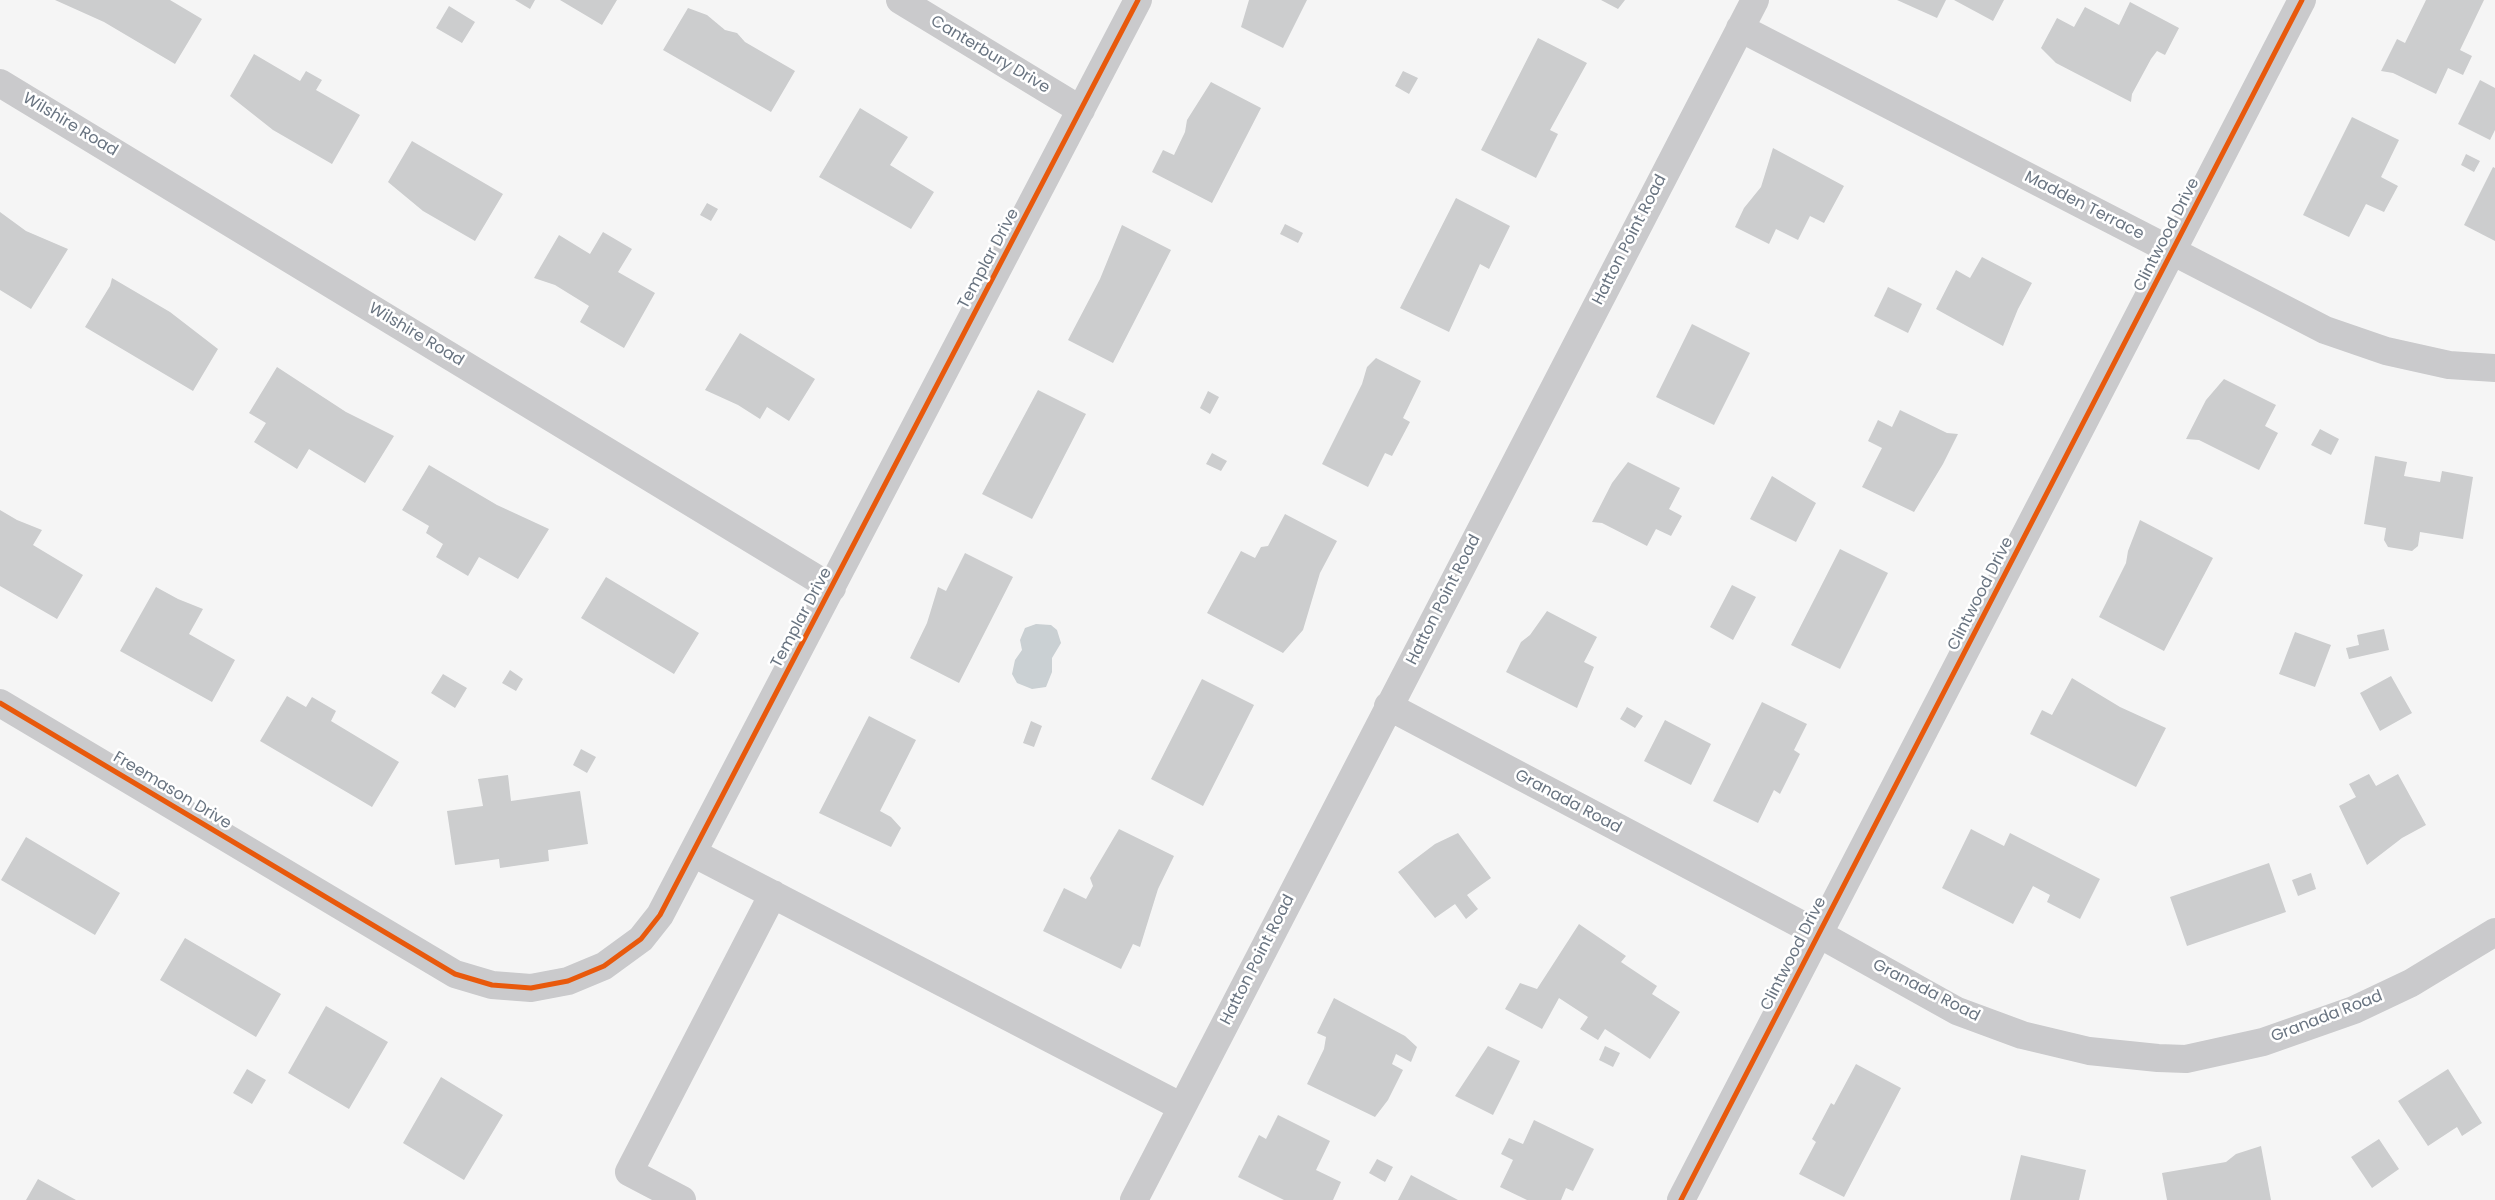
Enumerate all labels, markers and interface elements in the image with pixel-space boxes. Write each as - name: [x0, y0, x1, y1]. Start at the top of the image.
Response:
- street label: Canterbury Drive: [927, 12, 1053, 98]
- street label: Wilshire Road: [19, 89, 121, 161]
- street label: Madden Terrace: [2021, 168, 2147, 244]
- street label: Hatton Point Road: [1589, 172, 1671, 308]
- street label: Clintwood Drive: [2130, 175, 2204, 295]
- street label: Templar Drive: [954, 206, 1024, 312]
- street label: Wilshire Road: [365, 299, 467, 371]
- street label: Hatton Point Road: [1403, 532, 1485, 668]
- street label: Clintwood Drive: [1944, 534, 2018, 654]
- street label: Templar Drive: [767, 565, 837, 671]
- street label: Freemason Drive: [109, 748, 235, 834]
- street label: Granada Road: [1511, 766, 1625, 838]
- street label: Hatton Point Road: [1217, 892, 1299, 1028]
- street label: Clintwood Drive: [1757, 894, 1831, 1014]
- street label: Granada Road: [1869, 956, 1983, 1026]
- street label: Granada Road: [2269, 987, 2385, 1047]

